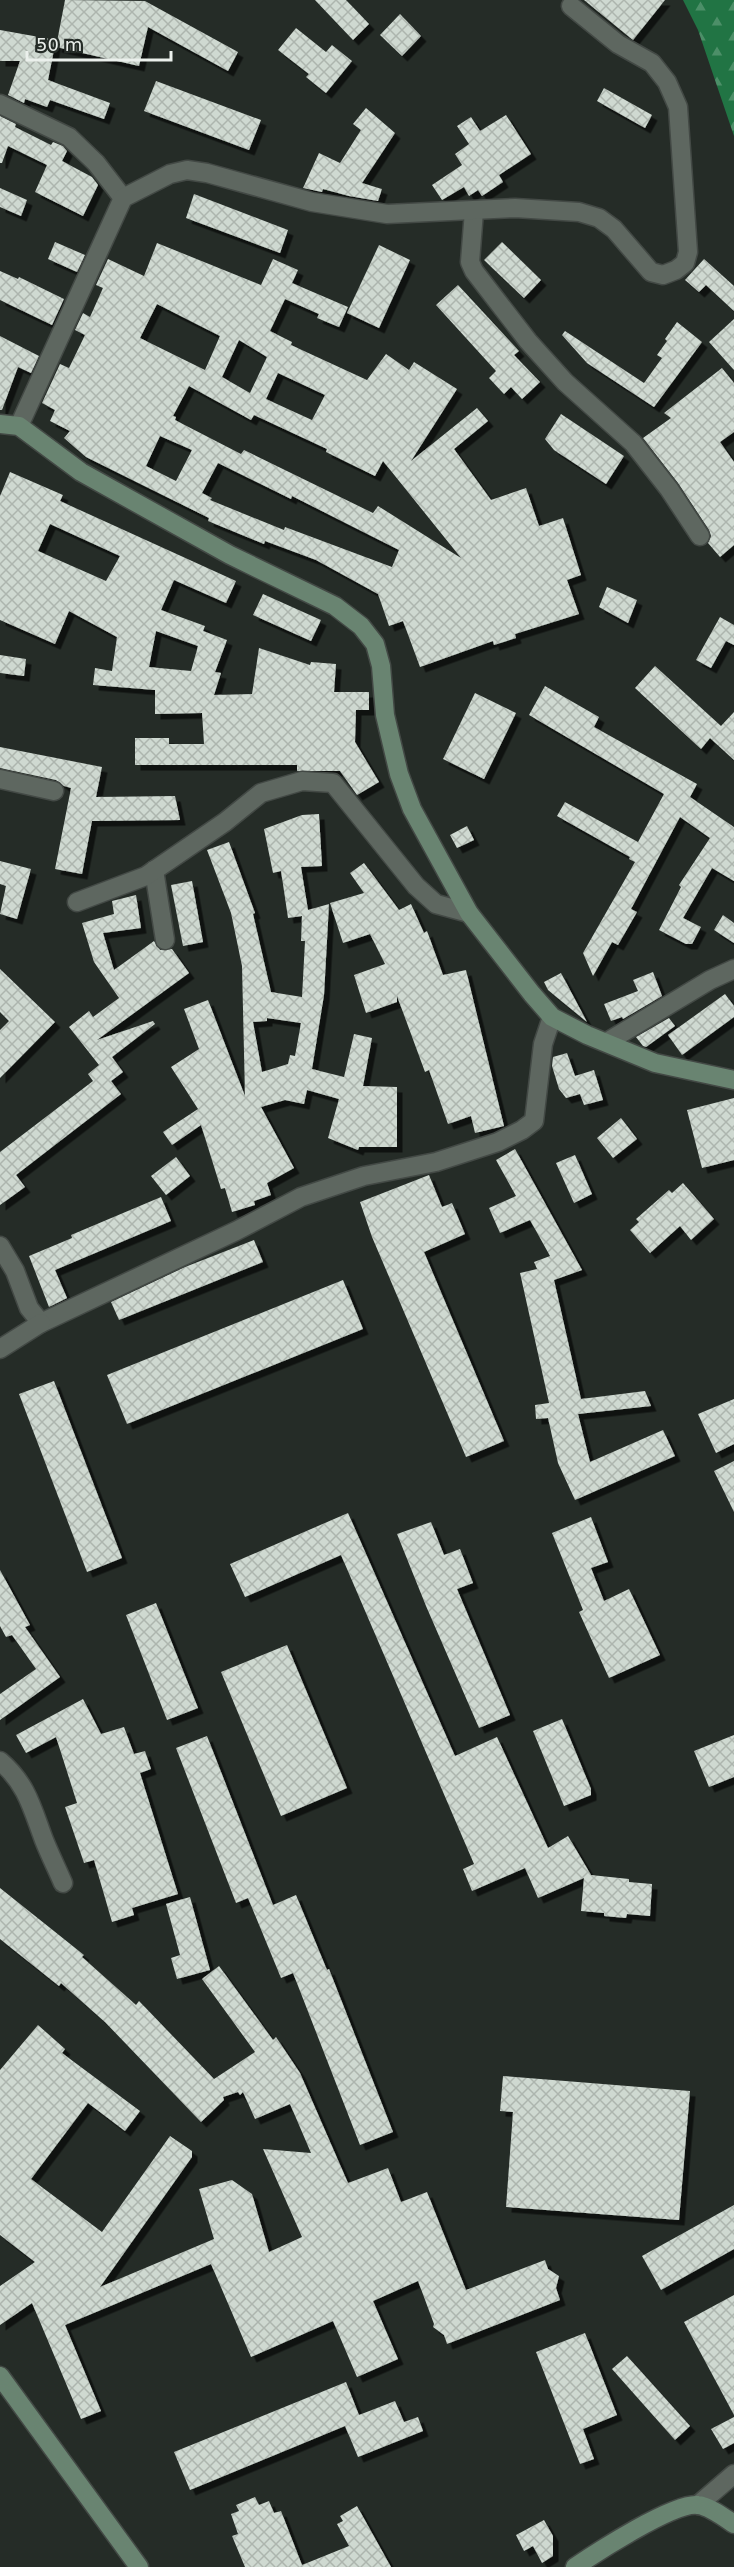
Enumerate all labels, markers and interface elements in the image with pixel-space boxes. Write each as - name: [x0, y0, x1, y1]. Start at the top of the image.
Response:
- scale bar: [27, 24, 171, 62]
- text: 50 m: [36, 34, 82, 55]

